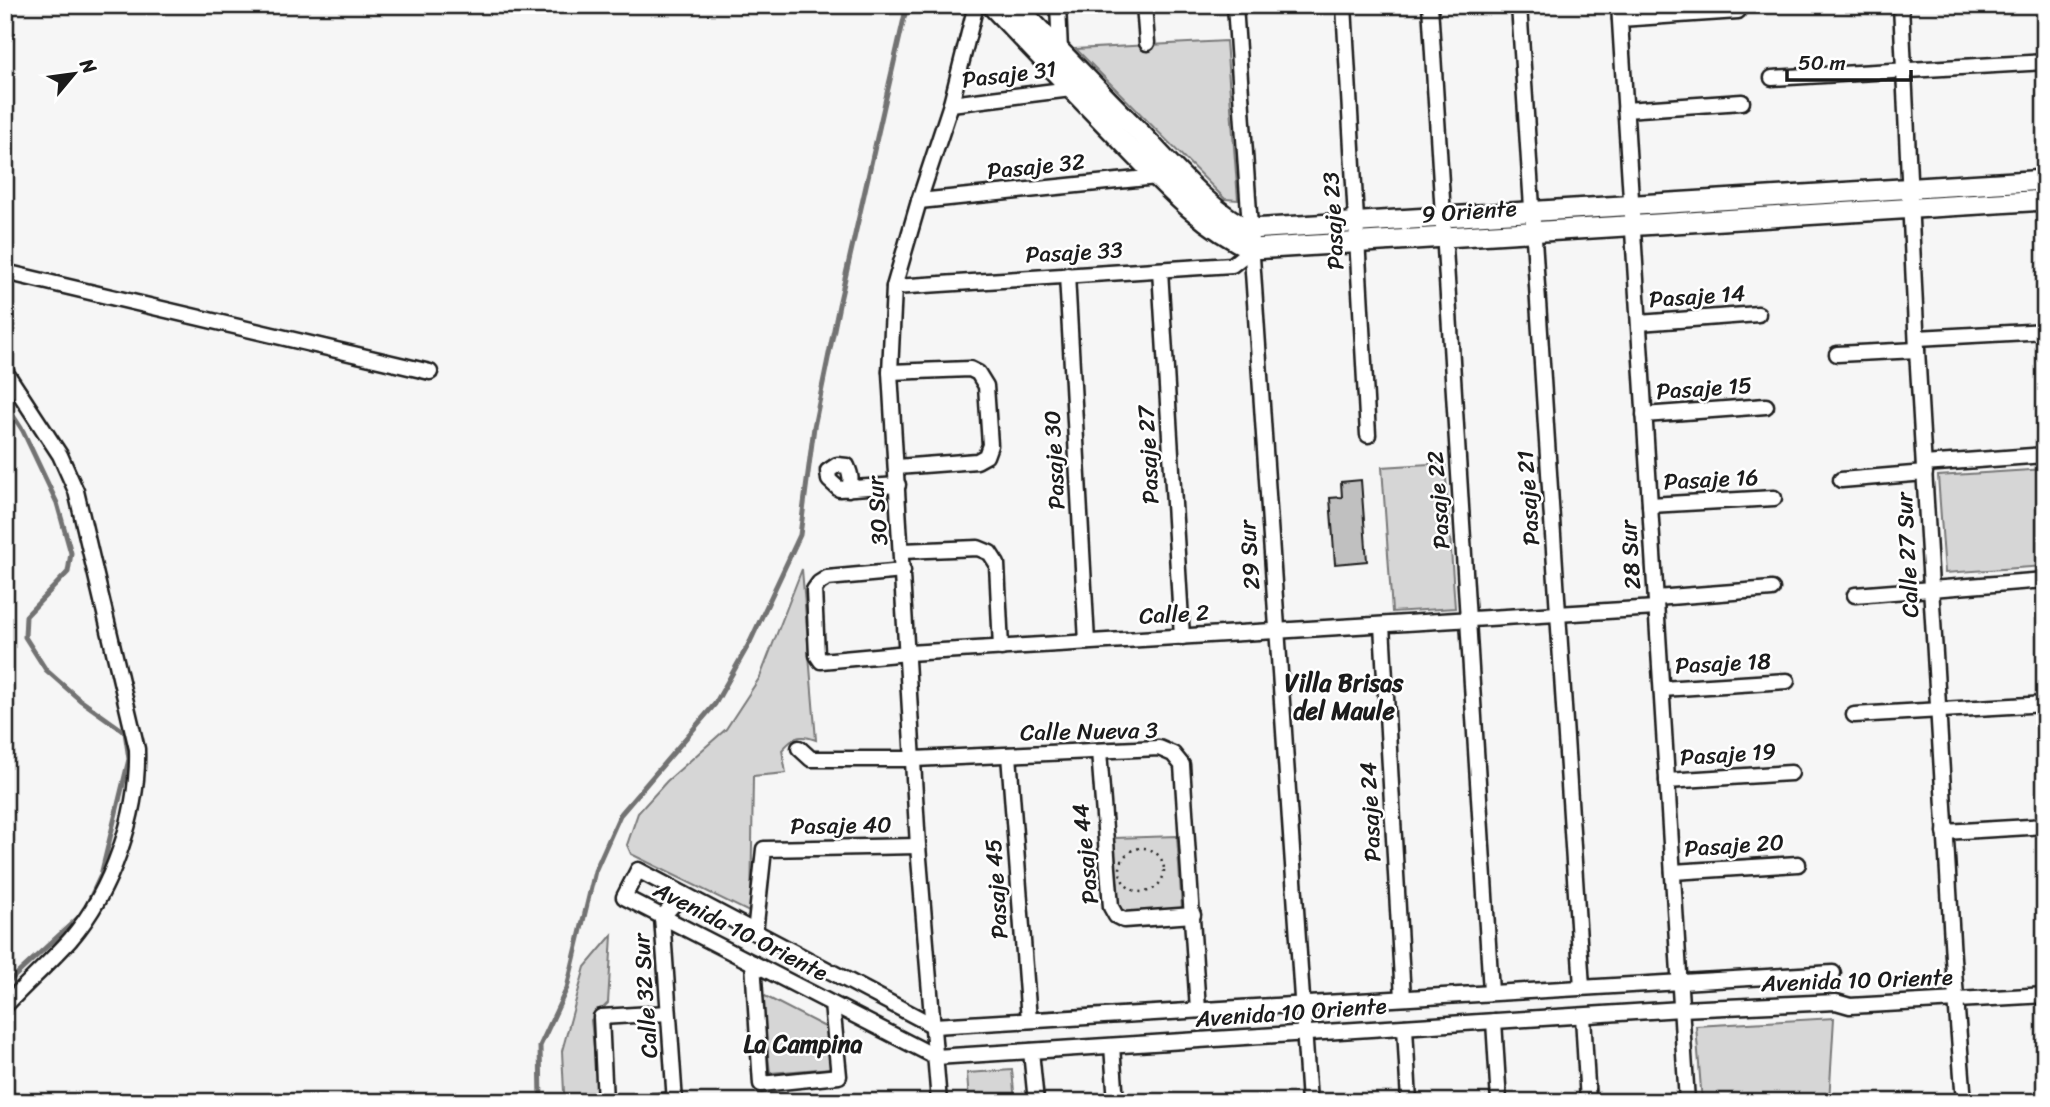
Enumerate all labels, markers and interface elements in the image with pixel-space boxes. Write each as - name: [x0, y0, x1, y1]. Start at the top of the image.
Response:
- north arrow: [38, 38, 108, 108]
- scale bar: [1787, 38, 1912, 82]
- text: 50 m: [1798, 44, 1846, 82]
- street label: Pasaje 31: [960, 48, 1059, 101]
- text: N: [70, 51, 106, 80]
- street label: Pasaje 32: [985, 141, 1087, 192]
- street label: Pasaje 23: [1310, 171, 1357, 271]
- street label: 9 Oriente: [1420, 188, 1518, 235]
- street label: Pasaje 33: [1024, 229, 1124, 276]
- street label: Pasaje 14: [1648, 273, 1747, 320]
- street label: Pasaje 15: [1655, 365, 1753, 412]
- street label: Pasaje 27: [1125, 403, 1172, 505]
- street label: Pasaje 30: [1031, 409, 1078, 511]
- street label: Pasaje 22: [1415, 449, 1462, 551]
- street label: Pasaje 21: [1505, 449, 1552, 547]
- street label: Pasaje 16: [1662, 457, 1760, 502]
- street label: 30 Sur: [855, 473, 900, 547]
- street label: Calle 27 Sur: [1884, 490, 1931, 619]
- street label: 29 Sur: [1227, 517, 1272, 591]
- street label: 28 Sur: [1608, 517, 1653, 591]
- street label: Calle 2: [1138, 592, 1210, 637]
- street label: Pasaje 18: [1674, 641, 1772, 686]
- district label: Villa Brisas del Maule: [1285, 662, 1404, 732]
- street label: Calle Nueva 3: [1020, 710, 1159, 753]
- street label: Pasaje 19: [1679, 731, 1777, 778]
- street label: Pasaje 24: [1347, 761, 1394, 863]
- street label: Pasaje 44: [1060, 802, 1111, 906]
- street label: Pasaje 40: [790, 804, 892, 847]
- street label: Pasaje 20: [1683, 822, 1785, 869]
- street label: Pasaje 45: [973, 837, 1020, 941]
- street label: Avenida 10 Oriente: [645, 869, 835, 993]
- street label: Calle 32 Sur: [621, 931, 670, 1060]
- street label: Avenida 10 Oriente: [1760, 957, 1953, 1004]
- street label: Avenida 10 Oriente: [1193, 985, 1388, 1040]
- district label: La Campina: [743, 1023, 863, 1065]

